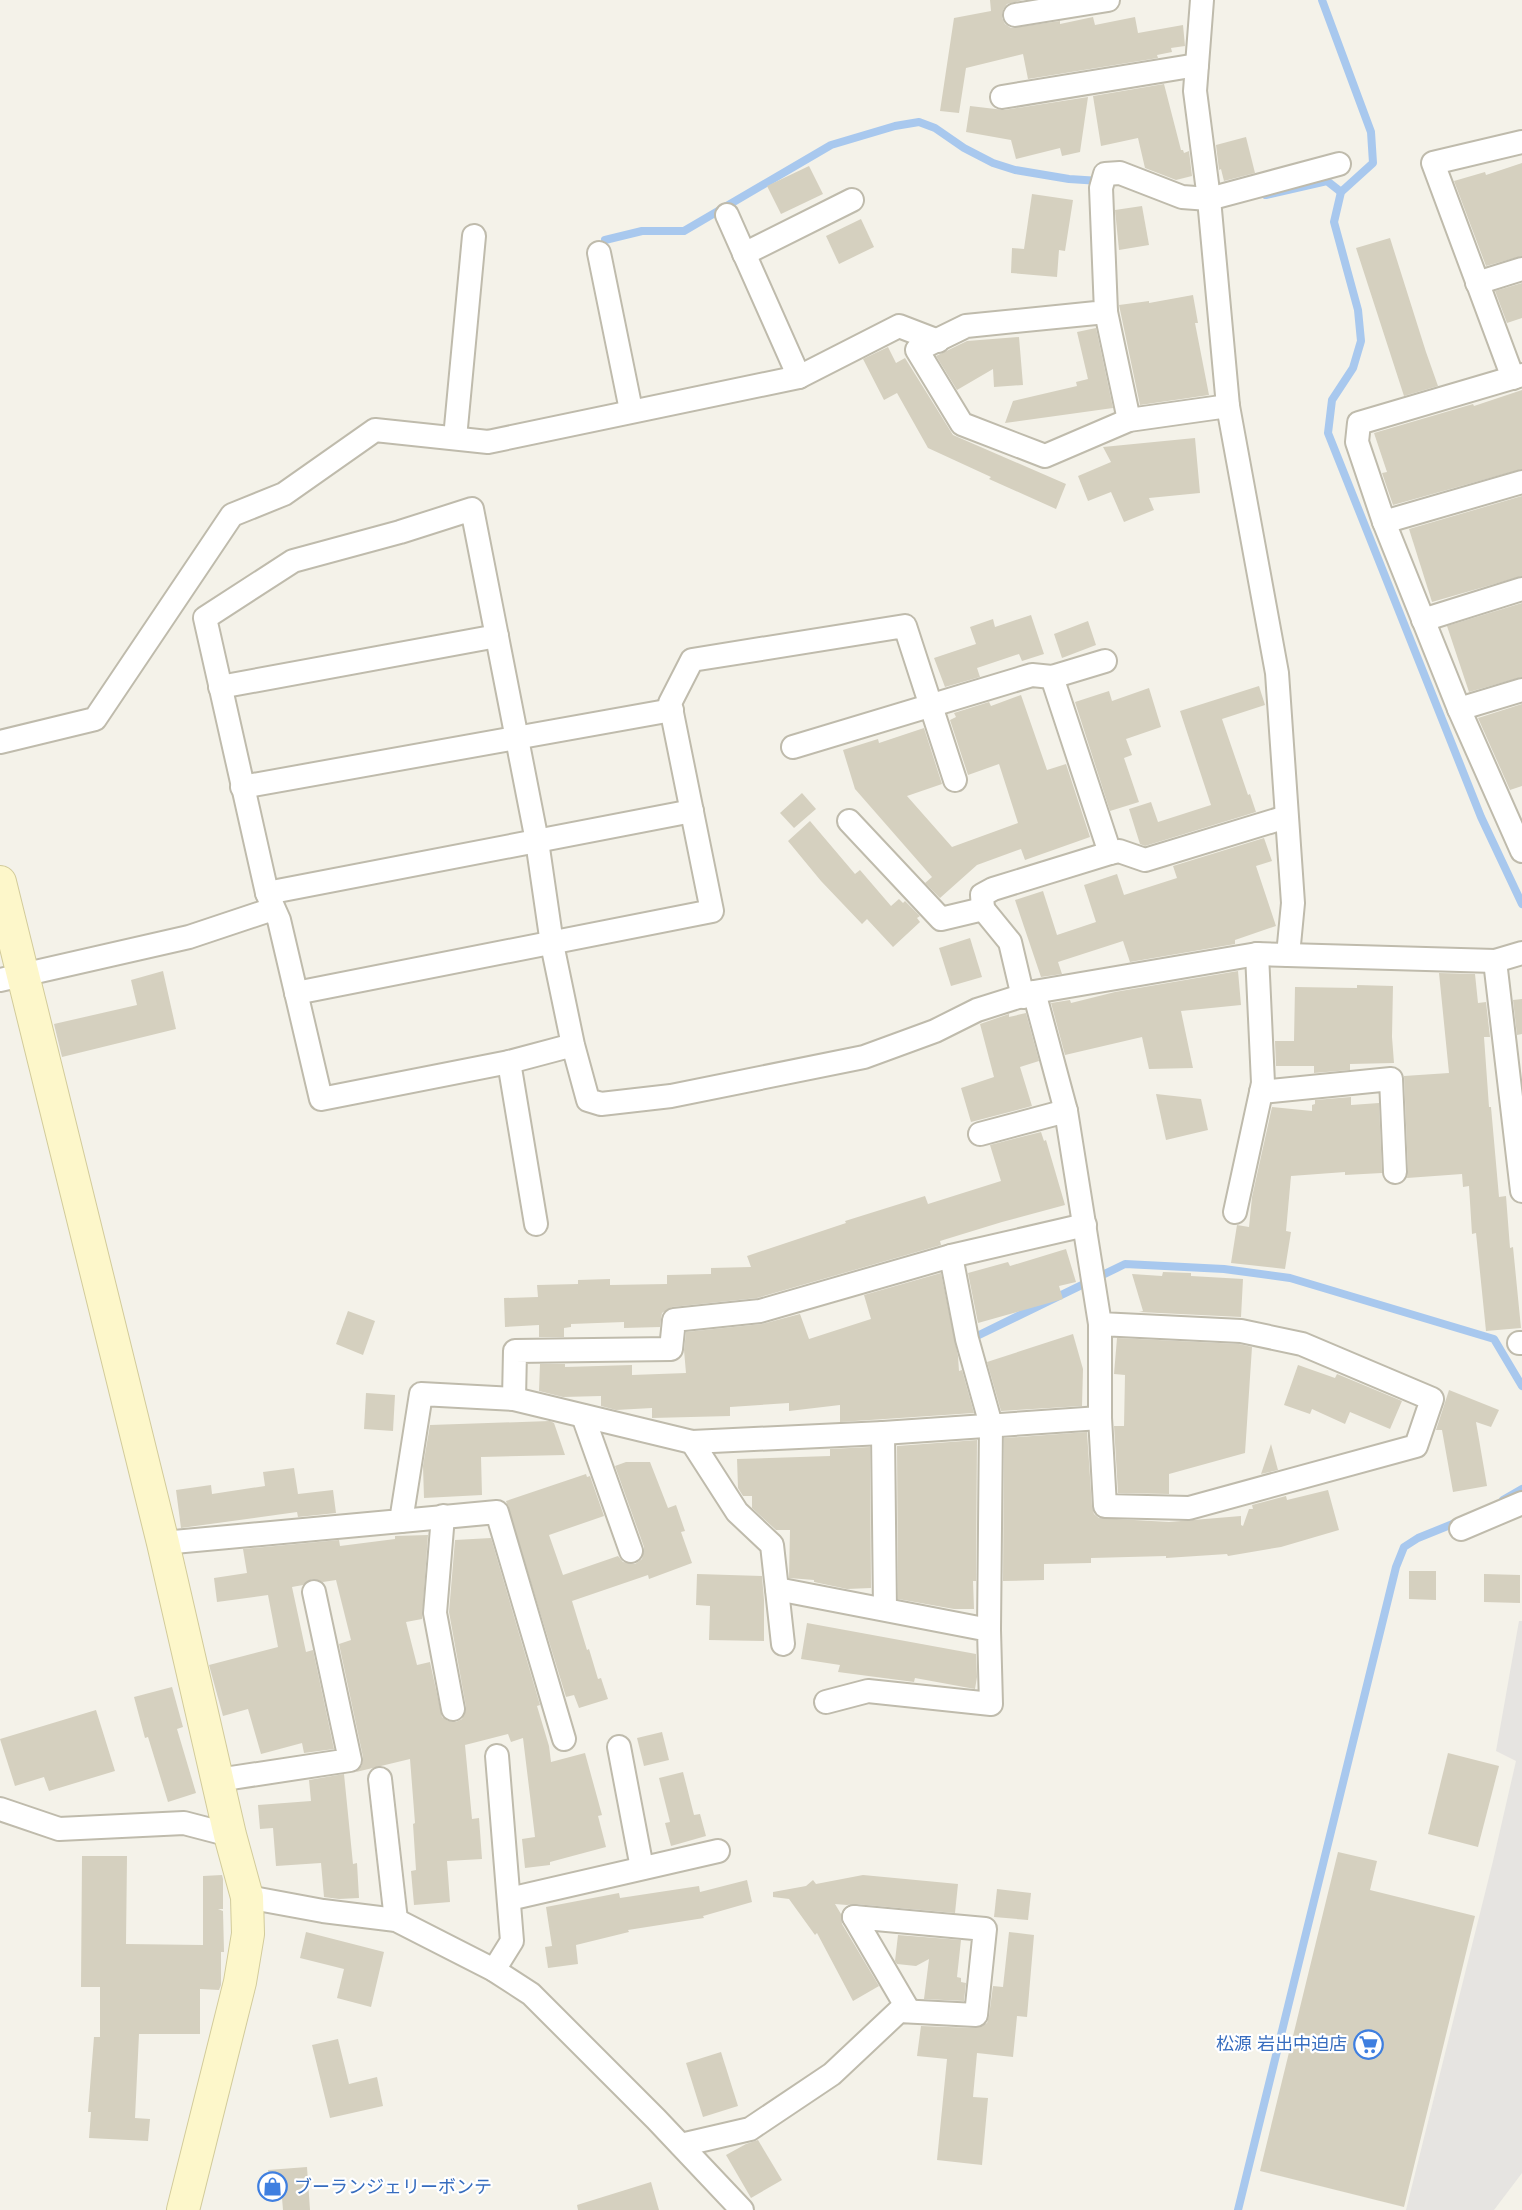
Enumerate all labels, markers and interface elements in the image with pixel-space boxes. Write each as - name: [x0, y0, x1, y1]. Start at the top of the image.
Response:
- supermarket icon: 松源 岩出中迫店: [1352, 2028, 1384, 2060]
- place label: 松源 岩出中迫店: [1216, 2033, 1347, 2054]
- shop icon: ブーランジェリーボンテ: [257, 2171, 289, 2203]
- place label: ブーランジェリーボンテ: [294, 2176, 492, 2197]

